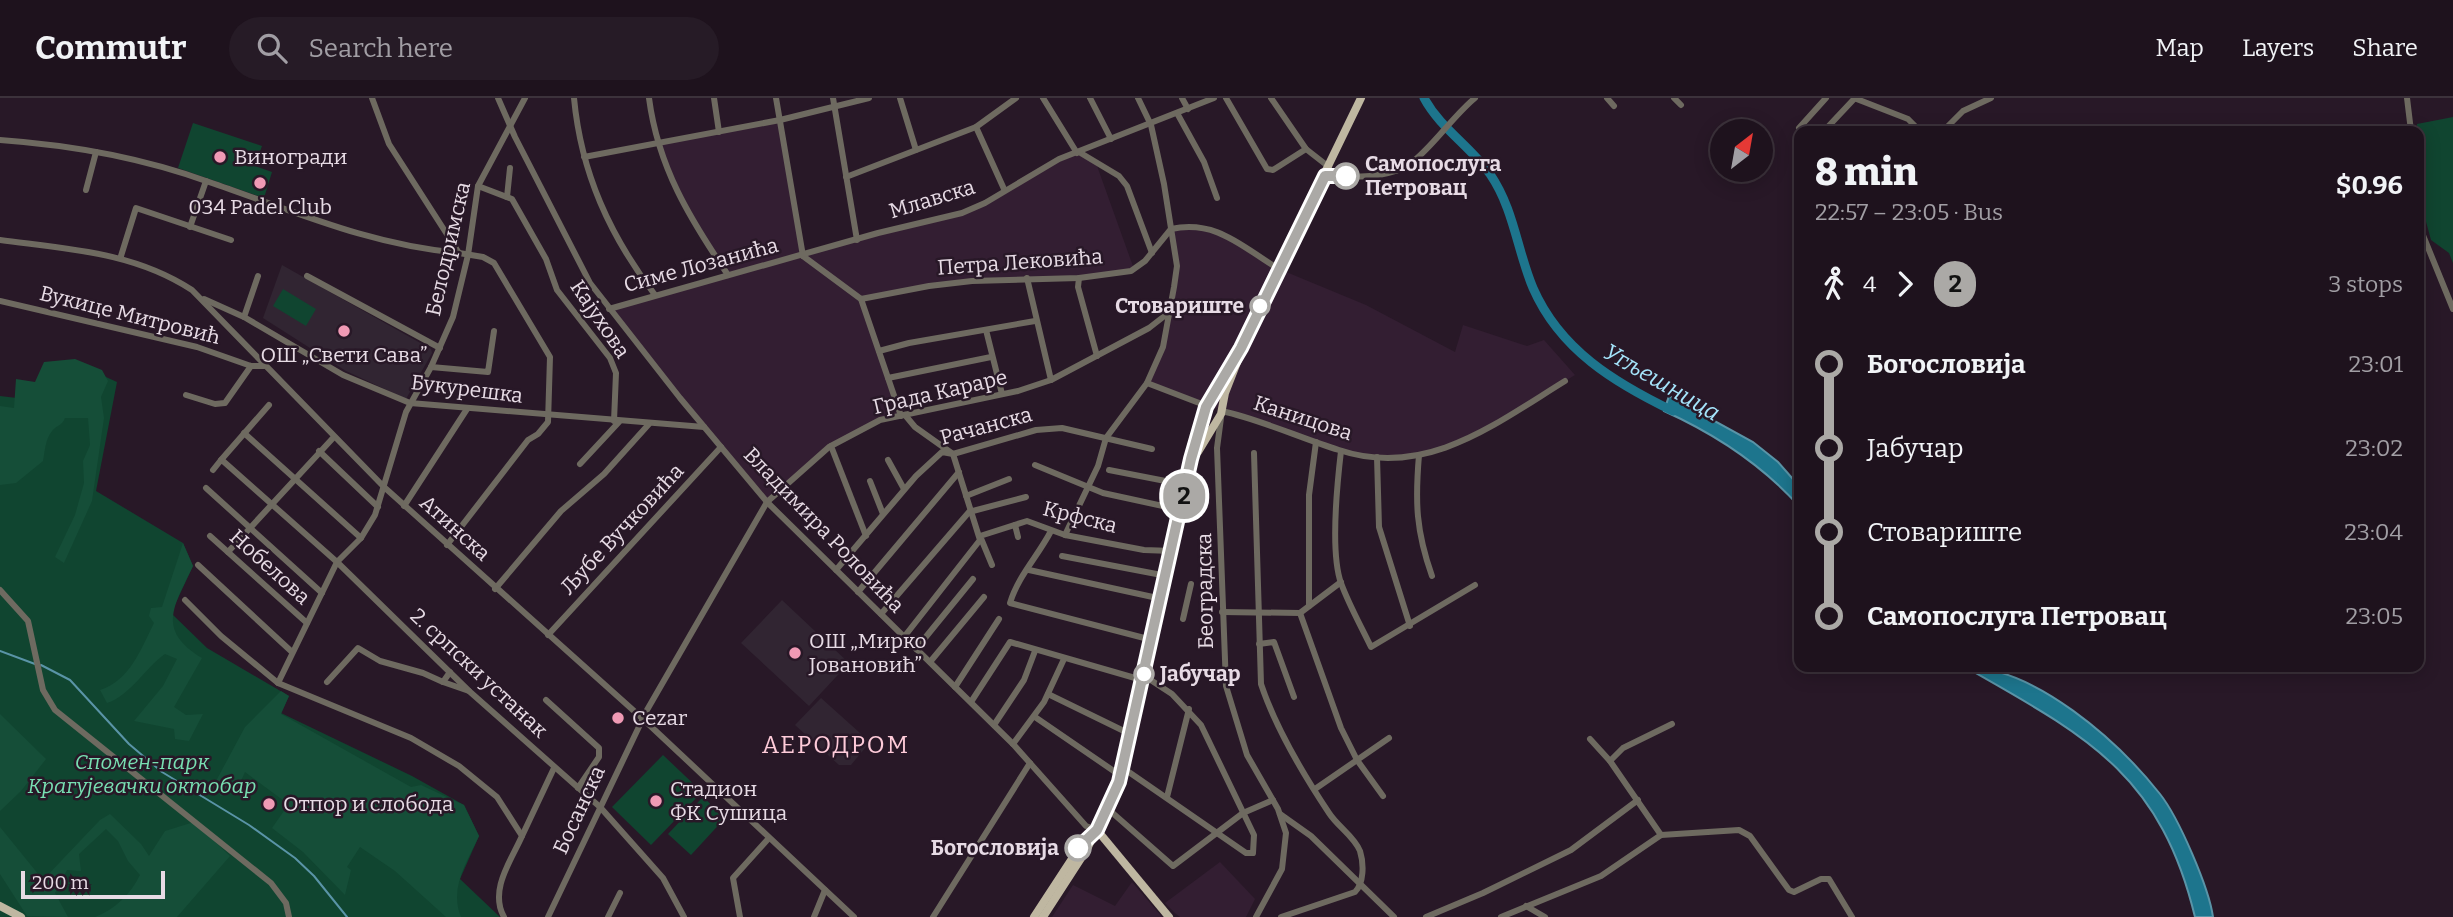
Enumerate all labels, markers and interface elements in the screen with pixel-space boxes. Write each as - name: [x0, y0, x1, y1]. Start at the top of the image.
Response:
- search box: [229, 17, 719, 80]
- text: Commutr: [35, 28, 187, 68]
- icon: search: [253, 29, 291, 67]
- text: Search here: [309, 33, 453, 64]
- text: Map: [2156, 34, 2204, 62]
- text: Layers: [2242, 34, 2314, 62]
- text: Share: [2352, 34, 2418, 62]
- north arrow: [1710, 119, 1773, 182]
- map controls: [1710, 119, 1773, 182]
- place label: Виногради: [234, 144, 347, 170]
- marker: Виногради: [212, 149, 228, 165]
- text: 8 min: [1815, 149, 1918, 195]
- place label: Самопослуга Петровац: [1365, 151, 1501, 201]
- marker: Самопослуга Петровац: [1333, 163, 1359, 189]
- text: $0.96: [2336, 170, 2403, 201]
- street label: Млавска: [886, 174, 978, 224]
- marker: 034 Padel Club: [252, 175, 268, 191]
- street label: Белодримска: [420, 179, 476, 319]
- place label: 034 Padel Club: [188, 194, 332, 220]
- text: 22:57 – 23:05 · Bus: [1815, 198, 2003, 226]
- street label: Симе Лозанића: [621, 232, 782, 298]
- street label: Петра Лековића: [936, 243, 1104, 281]
- icon: walk: [1815, 265, 1853, 303]
- icon: forward: [1886, 265, 1924, 303]
- text: 4: [1863, 270, 1876, 298]
- text: 2: [1948, 270, 1962, 298]
- text: 3 stops: [2328, 270, 2403, 298]
- street label: Кајухова: [564, 275, 636, 363]
- street label: Вукице Митровић: [37, 280, 223, 350]
- place label: Стовариште: [1115, 293, 1244, 319]
- marker: Стовариште: [1250, 296, 1270, 316]
- marker: ОШ „Свети Сава”: [336, 323, 352, 339]
- water label: Угљешница: [1599, 337, 1725, 427]
- place label: ОШ „Свети Сава”: [260, 342, 428, 368]
- text: Богословија: [1867, 349, 2026, 380]
- text: 23:01: [2349, 350, 2403, 378]
- street label: Града Караре: [870, 364, 1010, 420]
- street label: Букурешка: [410, 369, 525, 409]
- street label: Каницова: [1250, 390, 1356, 446]
- street label: Рачанска: [937, 401, 1035, 451]
- text: Јабучар: [1867, 433, 1964, 464]
- text: 23:02: [2345, 434, 2403, 462]
- street label: Владимира Роловића: [738, 442, 910, 618]
- street label: Љубе Вучковића: [555, 458, 690, 600]
- line badge: 2: [1161, 473, 1207, 519]
- text: 2: [1177, 482, 1191, 510]
- street label: Атинска: [414, 490, 496, 567]
- street label: Крфска: [1040, 495, 1120, 539]
- text: Стовариште: [1867, 517, 2022, 548]
- text: 23:04: [2344, 518, 2403, 546]
- street label: Нобелова: [224, 524, 316, 610]
- street label: Београдска: [1191, 532, 1219, 649]
- text: Самопослуга Петровац: [1867, 601, 2167, 632]
- text: 23:05: [2346, 602, 2403, 630]
- street label: 2. српски устанак: [405, 603, 553, 744]
- place label: ОШ „Мирко Јовановић”: [808, 628, 927, 678]
- marker: ОШ „Мирко Јовановић”: [787, 645, 803, 661]
- place label: Јабучар: [1159, 661, 1241, 687]
- marker: Јабучар: [1134, 664, 1154, 684]
- place label: Cezar: [632, 705, 687, 731]
- marker: Cezar: [610, 710, 626, 726]
- district label: АЕРОДРОМ: [762, 731, 910, 759]
- park label: Спомен-парк Крагујевачки октобар: [28, 749, 256, 799]
- street label: Босанска: [547, 761, 611, 858]
- place label: Стадион ФК Сушица: [670, 776, 788, 826]
- place label: Отпор и слобода: [283, 791, 454, 817]
- marker: Стадион ФК Сушица: [648, 793, 664, 809]
- marker: Отпор и слобода: [261, 796, 277, 812]
- place label: Богословија: [931, 835, 1059, 861]
- marker: Богословија: [1065, 835, 1091, 861]
- scale bar: [21, 868, 164, 900]
- text: 200 m: [32, 871, 89, 894]

